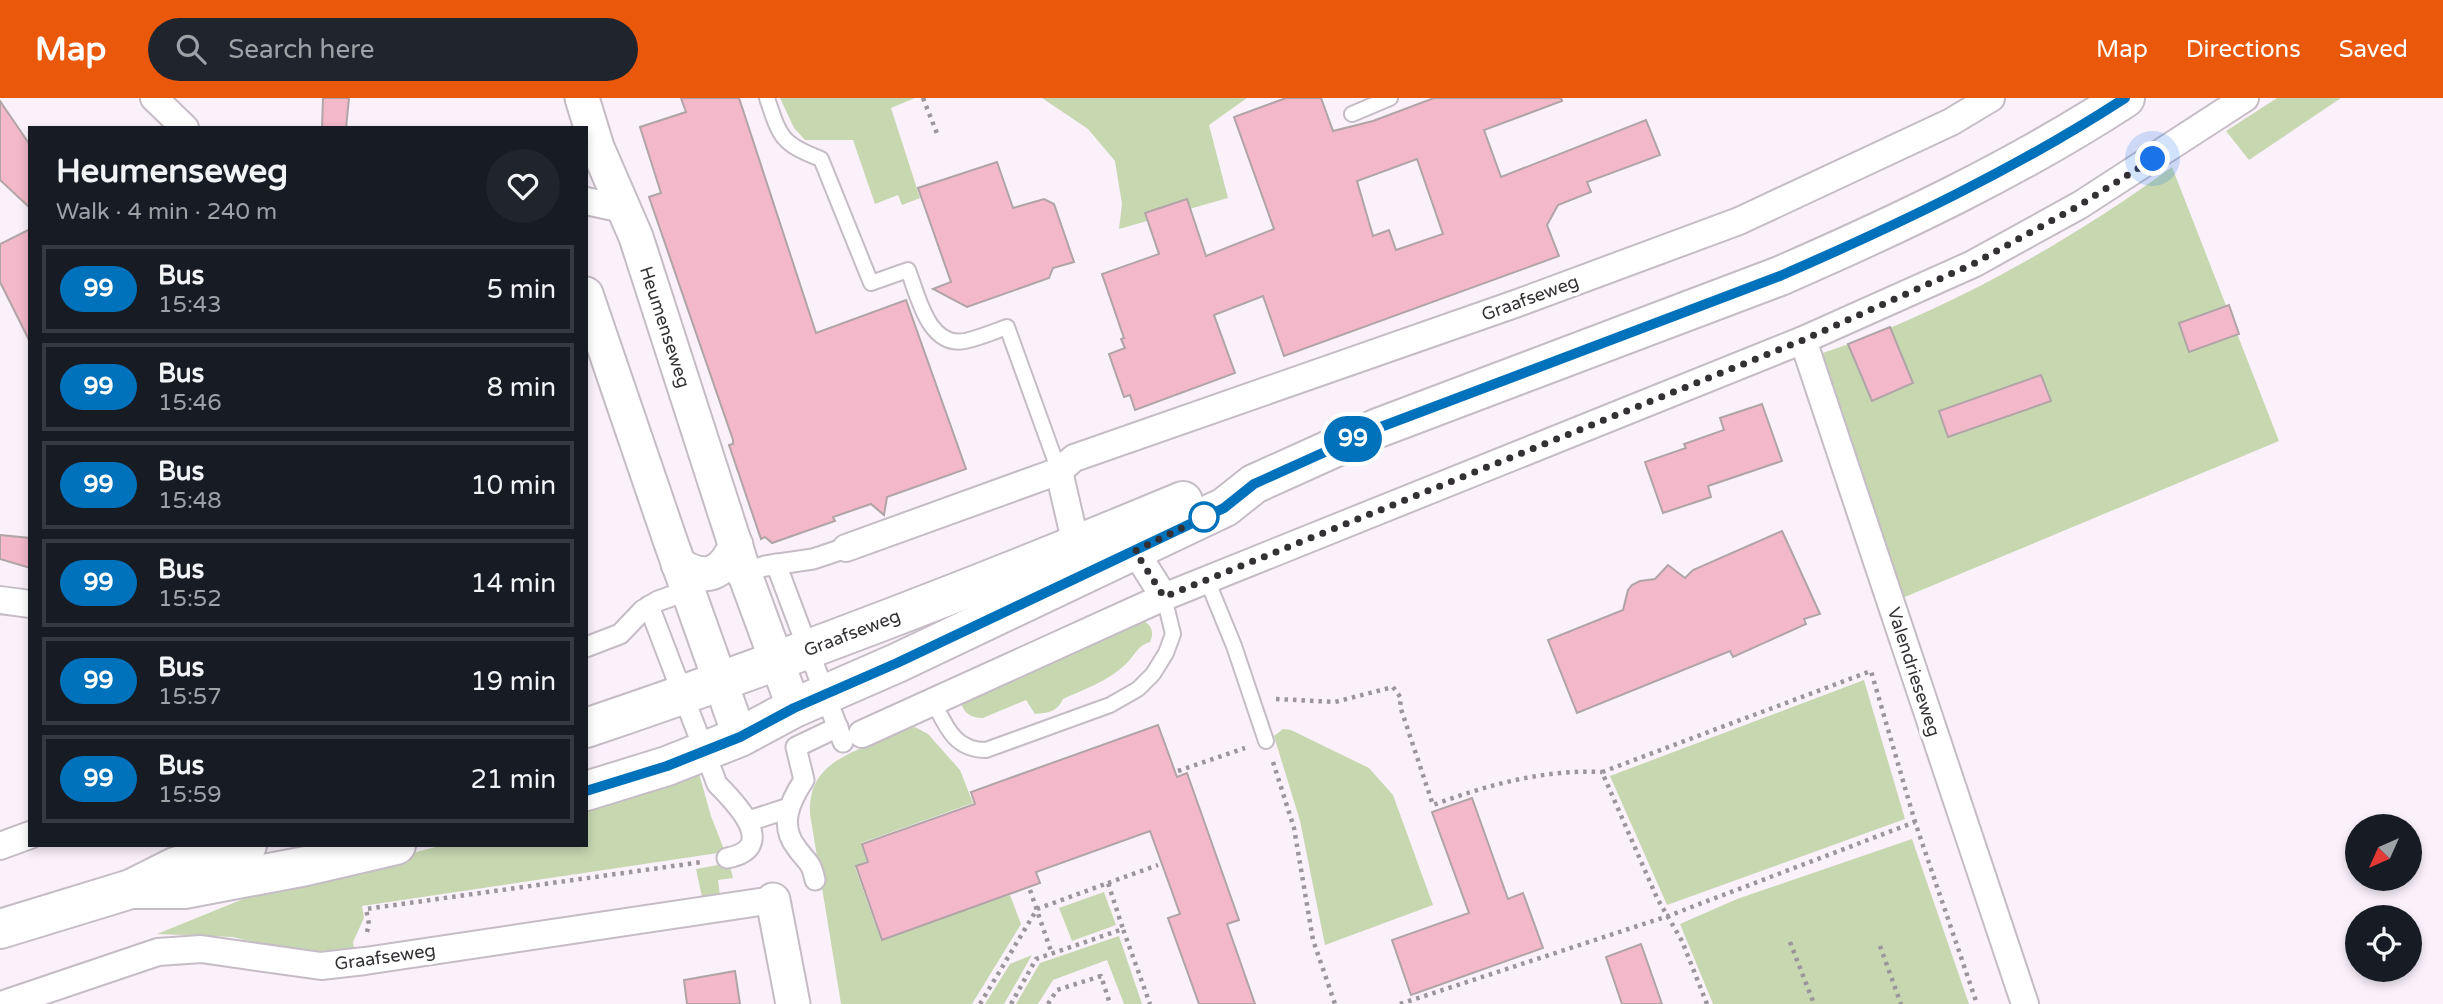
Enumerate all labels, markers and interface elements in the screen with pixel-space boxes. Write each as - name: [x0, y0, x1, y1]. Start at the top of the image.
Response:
- search box: [148, 18, 638, 81]
- text: Map: [35, 30, 106, 69]
- icon: search: [172, 30, 210, 68]
- text: Search here: [228, 34, 374, 65]
- text: Map: [2096, 35, 2148, 64]
- text: Directions: [2186, 35, 2301, 64]
- text: Saved: [2339, 35, 2408, 64]
- your location: [2135, 141, 2170, 176]
- button: heart: [486, 149, 560, 223]
- text: Heumenseweg: [56, 152, 288, 191]
- text: Walk · 4 min · 240 m: [56, 198, 277, 226]
- text: Bus: [158, 260, 204, 291]
- street label: Heumenseweg: [635, 263, 695, 391]
- street label: Graafseweg: [1478, 270, 1582, 326]
- text: 99: [83, 274, 114, 303]
- text: 5 min: [487, 274, 556, 305]
- text: 15:43: [158, 291, 222, 319]
- text: Bus: [158, 358, 204, 389]
- text: 99: [83, 372, 114, 401]
- text: 8 min: [487, 372, 556, 403]
- text: 15:46: [158, 389, 222, 417]
- line badge: 99: [1322, 416, 1384, 462]
- text: 99: [1338, 424, 1368, 453]
- text: Bus: [158, 456, 204, 487]
- text: 99: [83, 470, 114, 499]
- text: 10 min: [470, 470, 556, 501]
- text: 15:48: [158, 487, 222, 515]
- unlabelled marker: [1189, 502, 1219, 532]
- text: Bus: [158, 554, 204, 585]
- text: 99: [83, 568, 114, 597]
- text: 14 min: [470, 568, 556, 599]
- text: 15:52: [158, 585, 222, 613]
- street label: Graafseweg: [801, 604, 903, 662]
- street label: Valendrieseweg: [1883, 605, 1945, 739]
- text: Bus: [158, 652, 204, 683]
- text: 99: [83, 666, 114, 695]
- text: 19 min: [470, 666, 556, 697]
- text: 15:57: [158, 683, 222, 711]
- text: Bus: [158, 750, 204, 781]
- text: 99: [83, 764, 114, 793]
- text: 21 min: [470, 764, 556, 795]
- text: 15:59: [158, 781, 222, 809]
- north arrow: [2345, 814, 2422, 891]
- map controls: [2345, 814, 2422, 982]
- button: locate: [2345, 905, 2422, 982]
- street label: Graafseweg: [333, 939, 437, 975]

